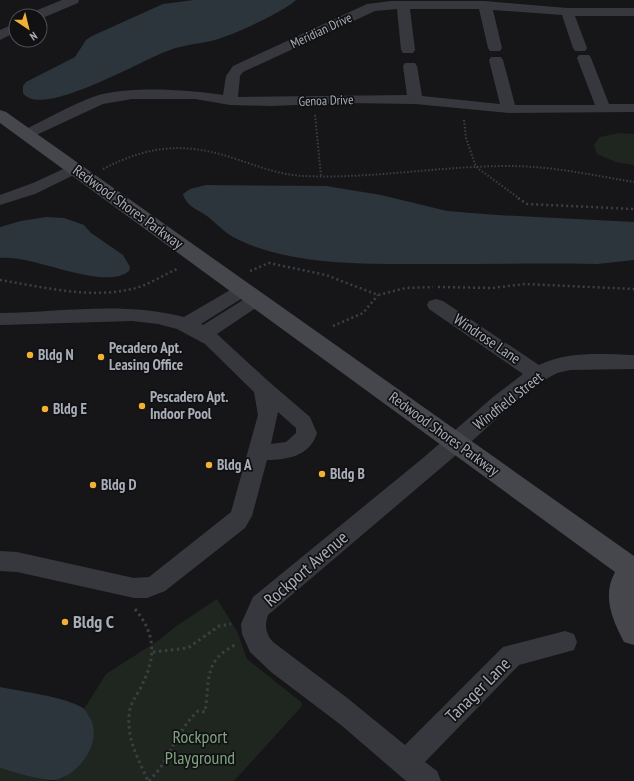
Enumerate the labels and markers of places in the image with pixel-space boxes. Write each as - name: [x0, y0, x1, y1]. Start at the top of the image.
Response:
- place label: Pecadero Apt. Leasing Office: [109, 338, 183, 374]
- place label: Bldg N: [38, 345, 74, 364]
- marker: Bldg N: [25, 350, 35, 360]
- marker: Pecadero Apt. Leasing Office: [96, 352, 106, 362]
- place label: Pescadero Apt. Indoor Pool: [150, 387, 228, 423]
- place label: Bldg E: [53, 399, 87, 418]
- marker: Pescadero Apt. Indoor Pool: [137, 401, 147, 411]
- marker: Bldg E: [40, 404, 50, 414]
- place label: Bldg A: [217, 455, 252, 474]
- marker: Bldg A: [204, 460, 214, 470]
- place label: Bldg B: [330, 464, 365, 483]
- marker: Bldg B: [317, 469, 327, 479]
- place label: Bldg D: [101, 475, 136, 494]
- marker: Bldg D: [88, 480, 98, 490]
- place label: Bldg C: [73, 610, 114, 633]
- marker: Bldg C: [60, 617, 70, 627]

